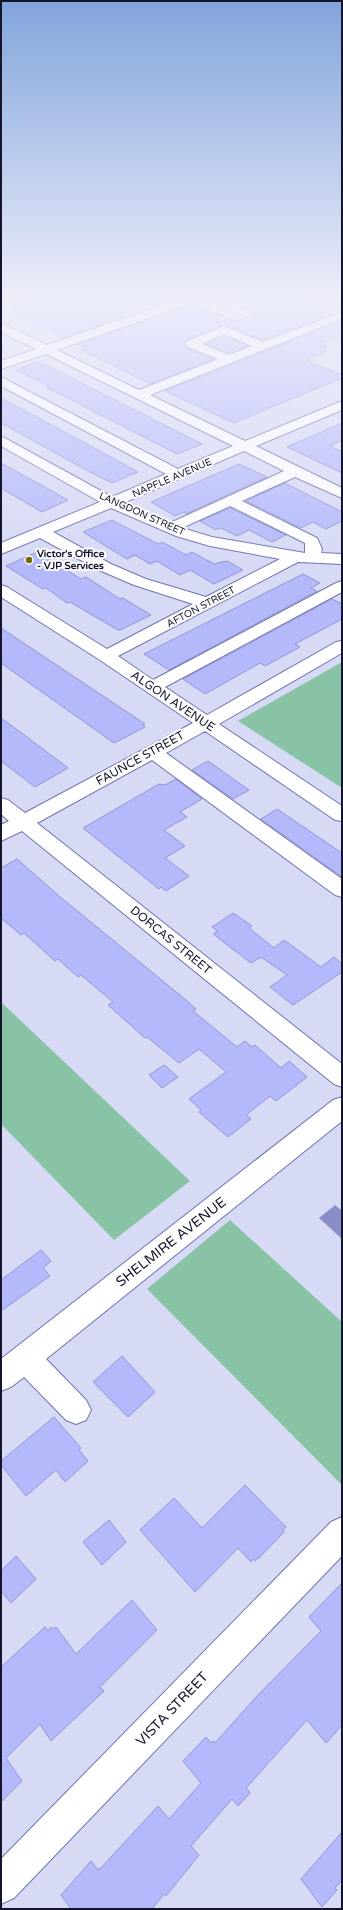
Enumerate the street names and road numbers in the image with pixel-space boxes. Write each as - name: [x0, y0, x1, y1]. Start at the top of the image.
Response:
- street label: NAPFLE AVENUE: [130, 456, 214, 500]
- street label: LANGDON STREET: [97, 490, 187, 538]
- street label: AFTON STREET: [165, 584, 237, 630]
- street label: ALGON AVENUE: [128, 668, 218, 734]
- street label: FAUNCE STREET: [93, 728, 187, 788]
- street label: DORCAS STREET: [128, 903, 215, 978]
- street label: SHELMIRE AVENUE: [112, 1194, 230, 1290]
- street label: VISTA STREET: [132, 1668, 212, 1750]

